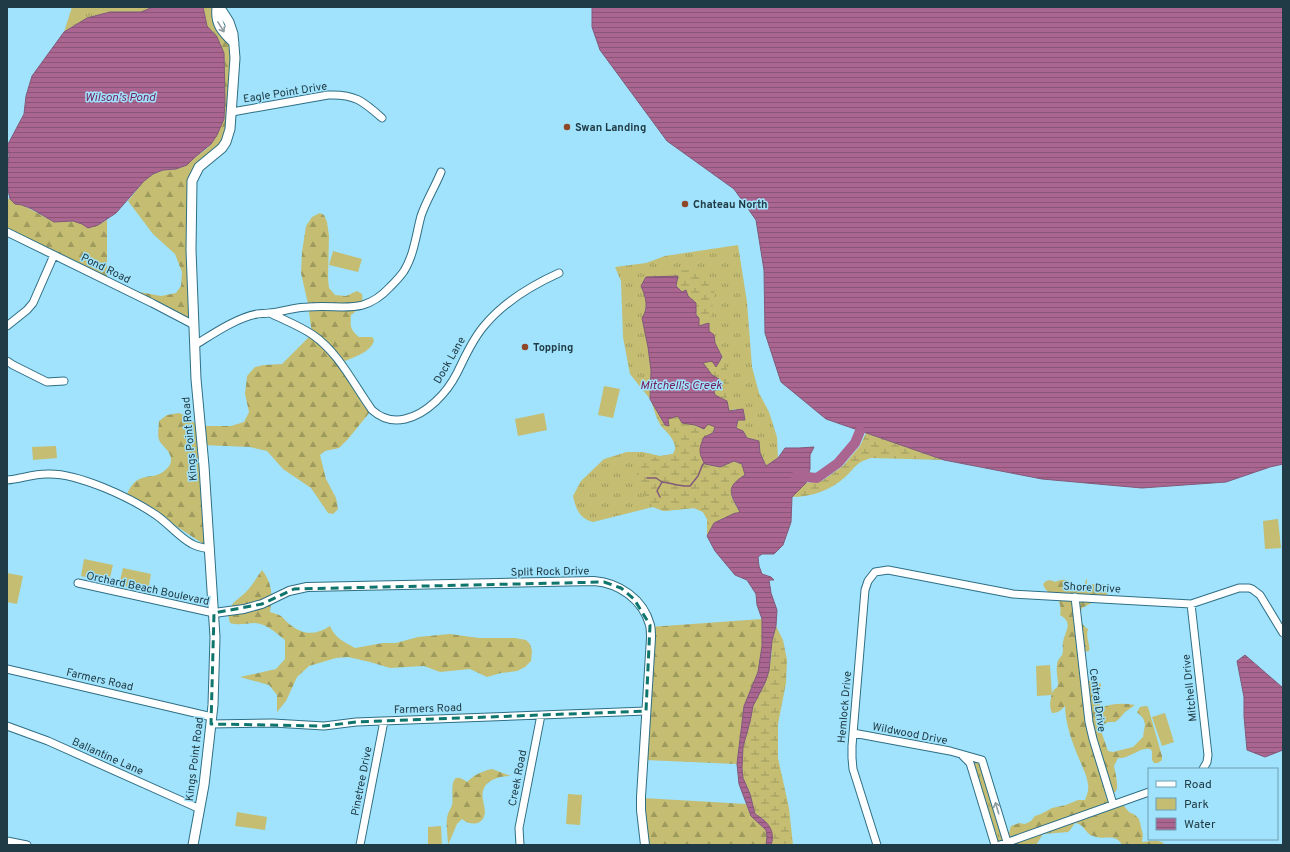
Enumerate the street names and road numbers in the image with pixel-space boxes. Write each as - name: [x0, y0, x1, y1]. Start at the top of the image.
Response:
- street label: Eagle Point Drive: [242, 79, 328, 107]
- street label: Pond Road: [78, 251, 133, 287]
- street label: Dock Lane: [431, 334, 469, 387]
- street label: Kings Point Road: [179, 396, 201, 482]
- street label: Split Rock Drive: [511, 564, 589, 580]
- street label: Orchard Beach Boulevard: [85, 569, 211, 609]
- street label: Shore Drive: [1063, 580, 1121, 597]
- street label: Mitchell Drive: [1179, 653, 1201, 722]
- street label: Farmers Road: [65, 665, 135, 694]
- street label: Central Drive: [1086, 667, 1108, 733]
- street label: Hemlock Drive: [835, 670, 855, 744]
- street label: Farmers Road: [394, 701, 462, 717]
- street label: Kings Point Road: [183, 716, 207, 802]
- street label: Wildwood Drive: [871, 720, 949, 748]
- street label: Ballantine Lane: [70, 735, 146, 779]
- street label: Pinetree Drive: [348, 745, 376, 817]
- street label: Creek Road: [506, 749, 530, 808]

